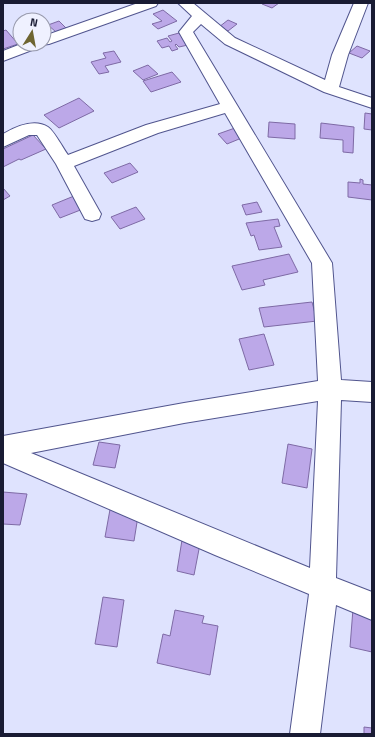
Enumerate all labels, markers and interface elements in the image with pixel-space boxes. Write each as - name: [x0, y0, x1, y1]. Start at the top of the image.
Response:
- north arrow: [12, 12, 52, 52]
- text: N: [29, 14, 39, 31]

